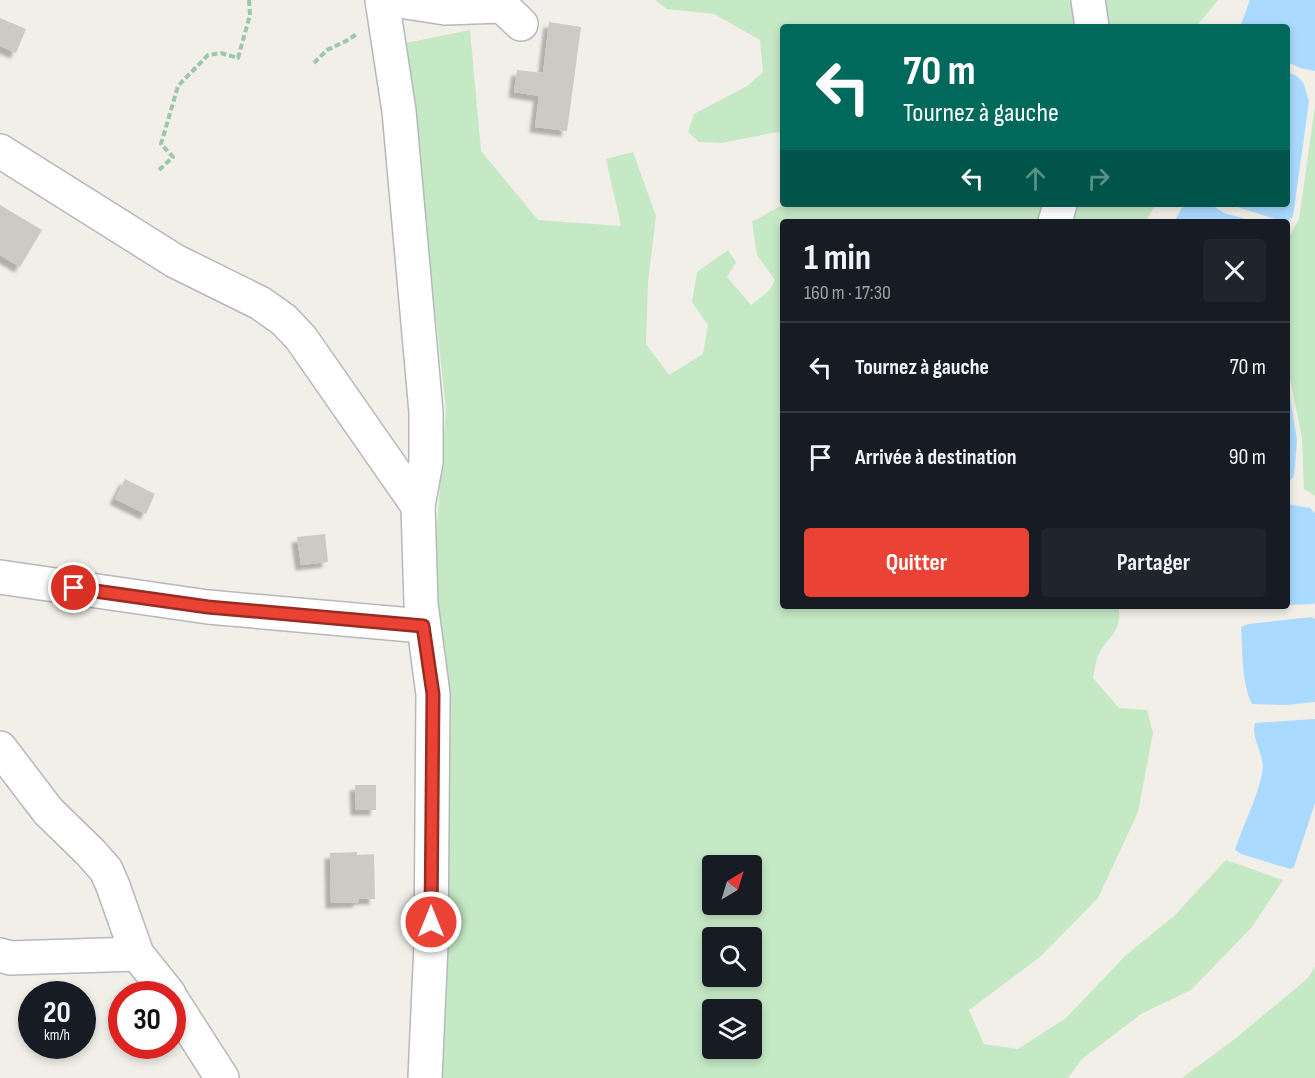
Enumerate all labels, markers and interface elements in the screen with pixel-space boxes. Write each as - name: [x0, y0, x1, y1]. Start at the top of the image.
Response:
- text: 70 m: [903, 46, 976, 97]
- icon: left: [804, 48, 882, 126]
- text: Tournez à gauche: [903, 97, 1059, 129]
- icon: left: [956, 162, 989, 195]
- icon: ahead: [1019, 162, 1052, 195]
- icon: right: [1082, 162, 1115, 195]
- text: 1 min: [804, 237, 871, 280]
- button: close: [1203, 239, 1266, 302]
- text: 160 m · 17:30: [804, 281, 891, 305]
- icon: left: [804, 351, 837, 384]
- text: Tournez à gauche: [855, 354, 989, 381]
- text: 70 m: [1230, 354, 1266, 381]
- icon: arrive: [804, 441, 837, 474]
- text: Arrivée à destination: [855, 444, 1017, 471]
- text: 90 m: [1229, 444, 1266, 471]
- button: Quitter: [804, 528, 1029, 597]
- button: Partager: [1041, 528, 1266, 597]
- pin: [48, 562, 99, 613]
- icon: arrive: [57, 571, 90, 604]
- north arrow: [702, 855, 762, 915]
- map controls: [702, 855, 762, 1059]
- position arrow: [399, 890, 463, 954]
- button: search: [702, 927, 762, 987]
- speed limit sign: 30: [108, 981, 186, 1059]
- text: 20: [43, 995, 71, 1031]
- button: layers: [702, 999, 762, 1059]
- text: km/h: [44, 1026, 70, 1045]

